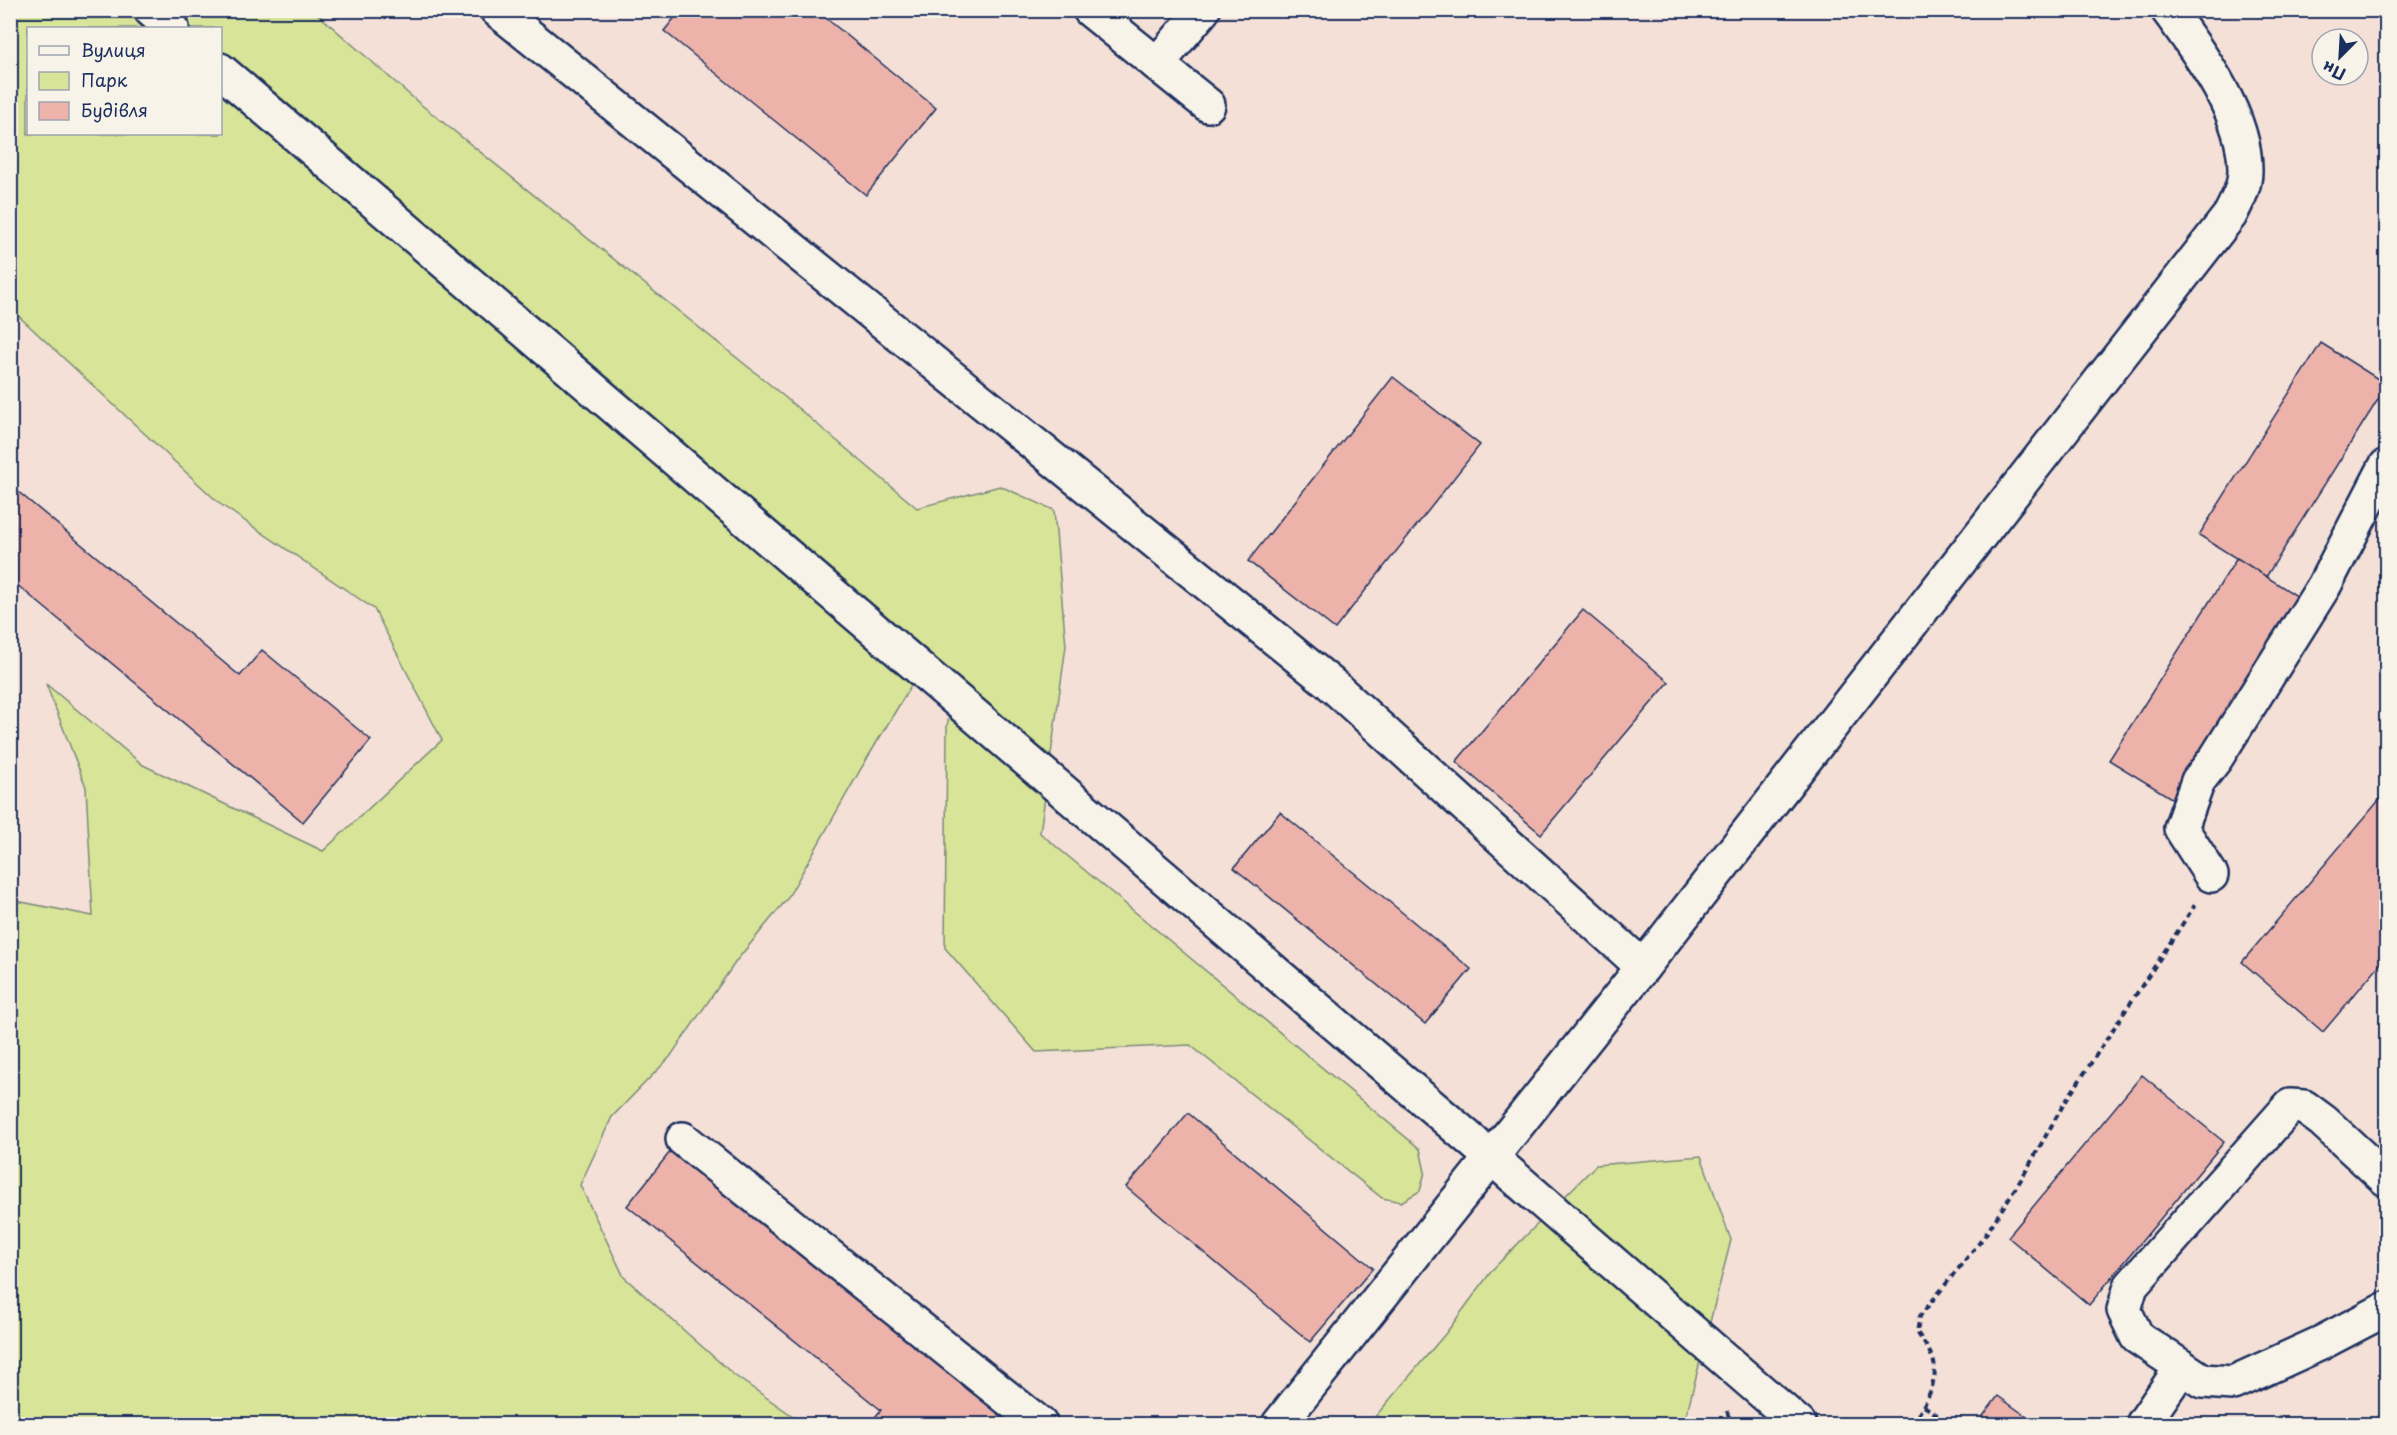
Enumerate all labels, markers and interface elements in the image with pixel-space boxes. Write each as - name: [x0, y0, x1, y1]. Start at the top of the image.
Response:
- legend: [27, 27, 222, 135]
- north arrow: [2310, 27, 2370, 87]
- text: Вулиця: [81, 36, 146, 63]
- text: Пн: [2318, 56, 2349, 87]
- text: Парк: [81, 66, 128, 93]
- text: Будівля: [81, 96, 148, 123]

